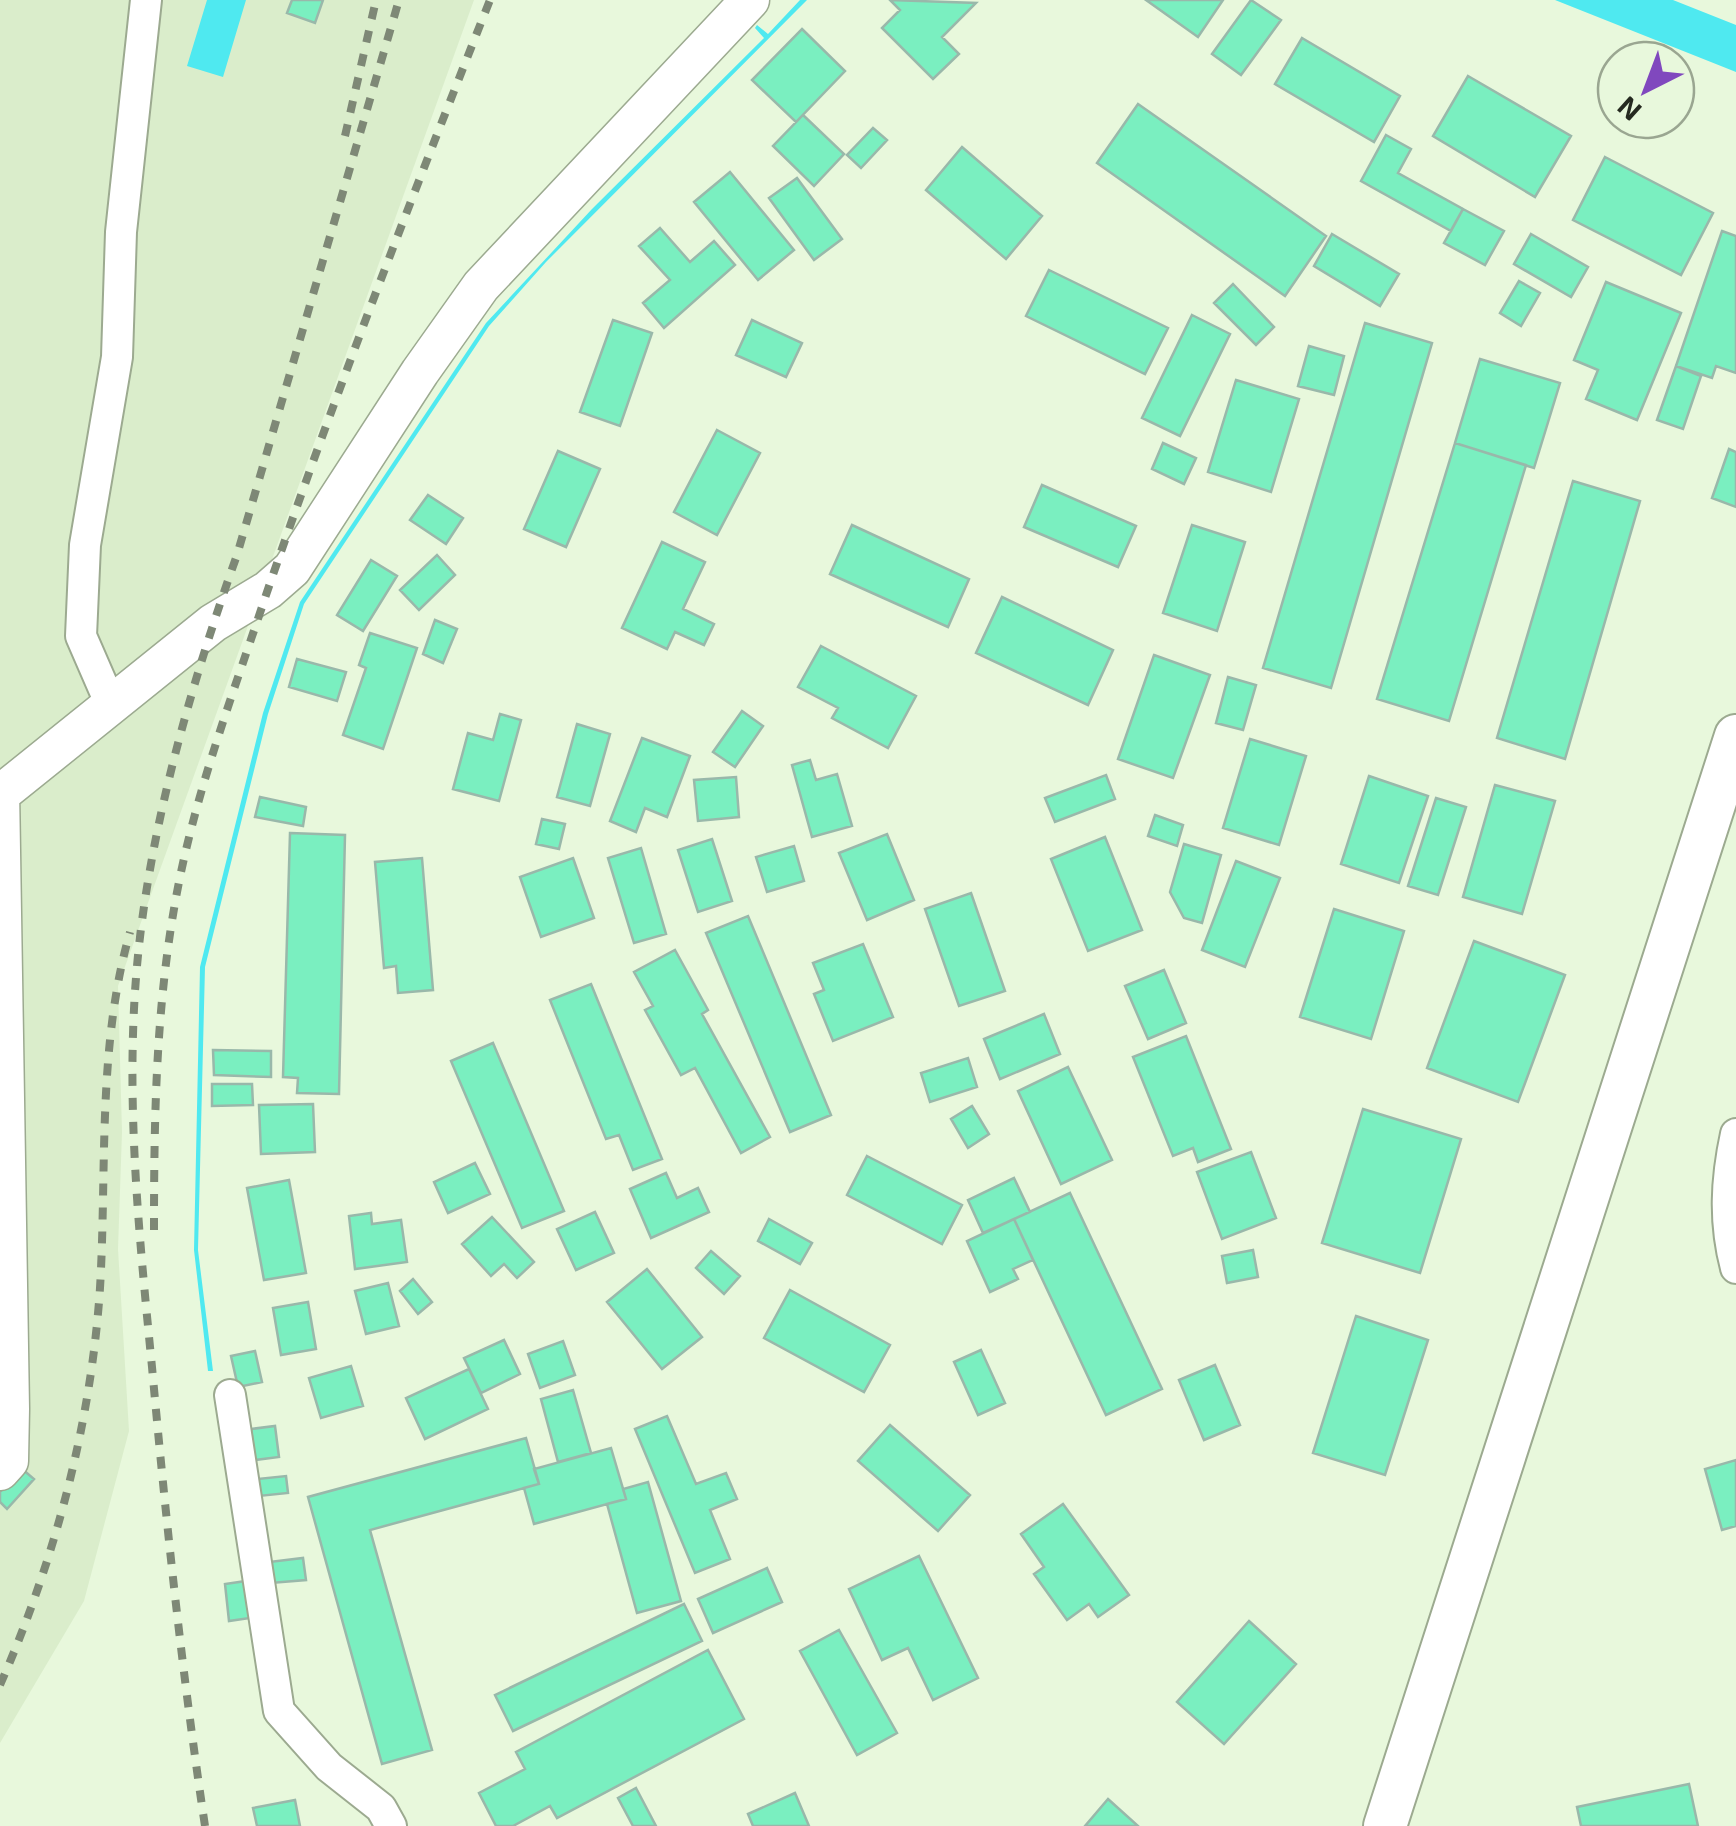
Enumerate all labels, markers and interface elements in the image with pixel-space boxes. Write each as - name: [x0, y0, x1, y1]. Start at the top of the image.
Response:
- north arrow: [1596, 40, 1696, 140]
- text: N: [1610, 90, 1647, 129]

